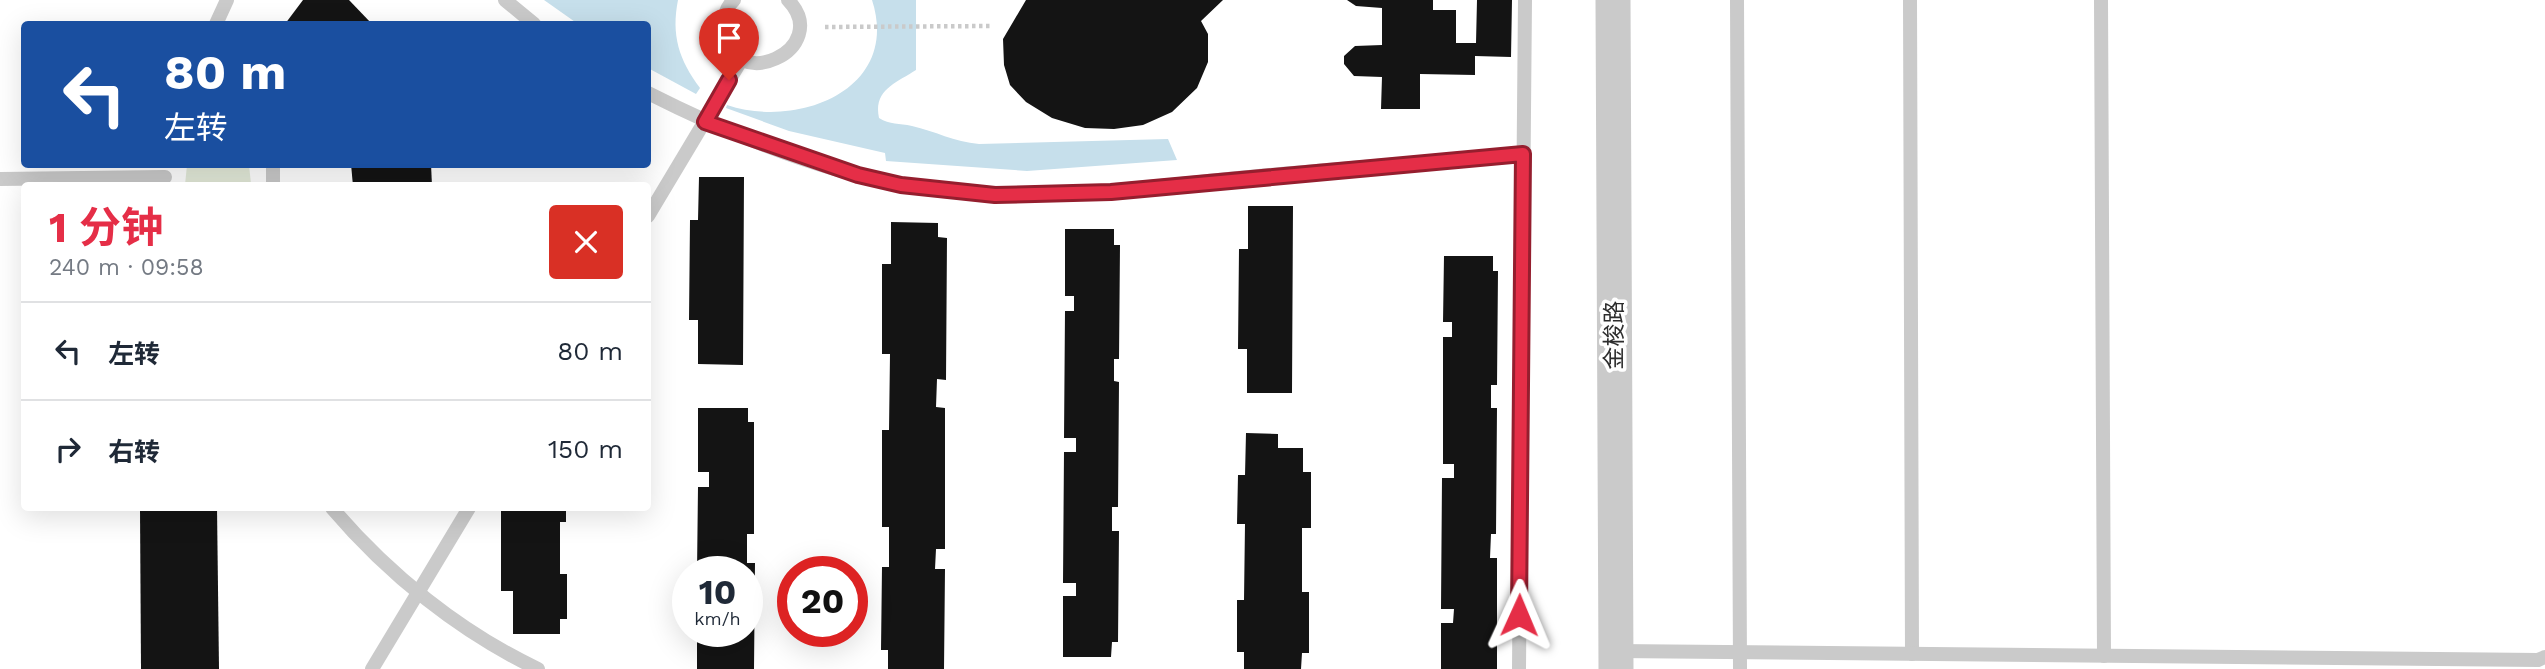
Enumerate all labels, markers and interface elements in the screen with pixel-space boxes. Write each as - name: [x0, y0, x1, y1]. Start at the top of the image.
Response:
- pin: [699, 8, 759, 80]
- icon: arrive: [710, 19, 748, 57]
- text: 80 m: [164, 43, 286, 101]
- icon: left: [49, 49, 140, 140]
- text: 左转: [164, 109, 228, 147]
- text: 1 分钟: [49, 203, 163, 252]
- button: close: [549, 205, 623, 279]
- text: 240 m · 09:58: [49, 254, 204, 281]
- street label: 金梭路: [1601, 301, 1628, 370]
- icon: left: [49, 332, 87, 370]
- text: 80 m: [557, 336, 623, 366]
- text: 左转: [108, 339, 160, 369]
- icon: right: [49, 430, 87, 468]
- text: 150 m: [548, 434, 623, 464]
- text: 右转: [108, 437, 160, 467]
- speed limit sign: 20: [777, 556, 868, 647]
- text: 10: [699, 571, 736, 613]
- position arrow: [1482, 578, 1556, 652]
- text: km/h: [694, 608, 741, 629]

